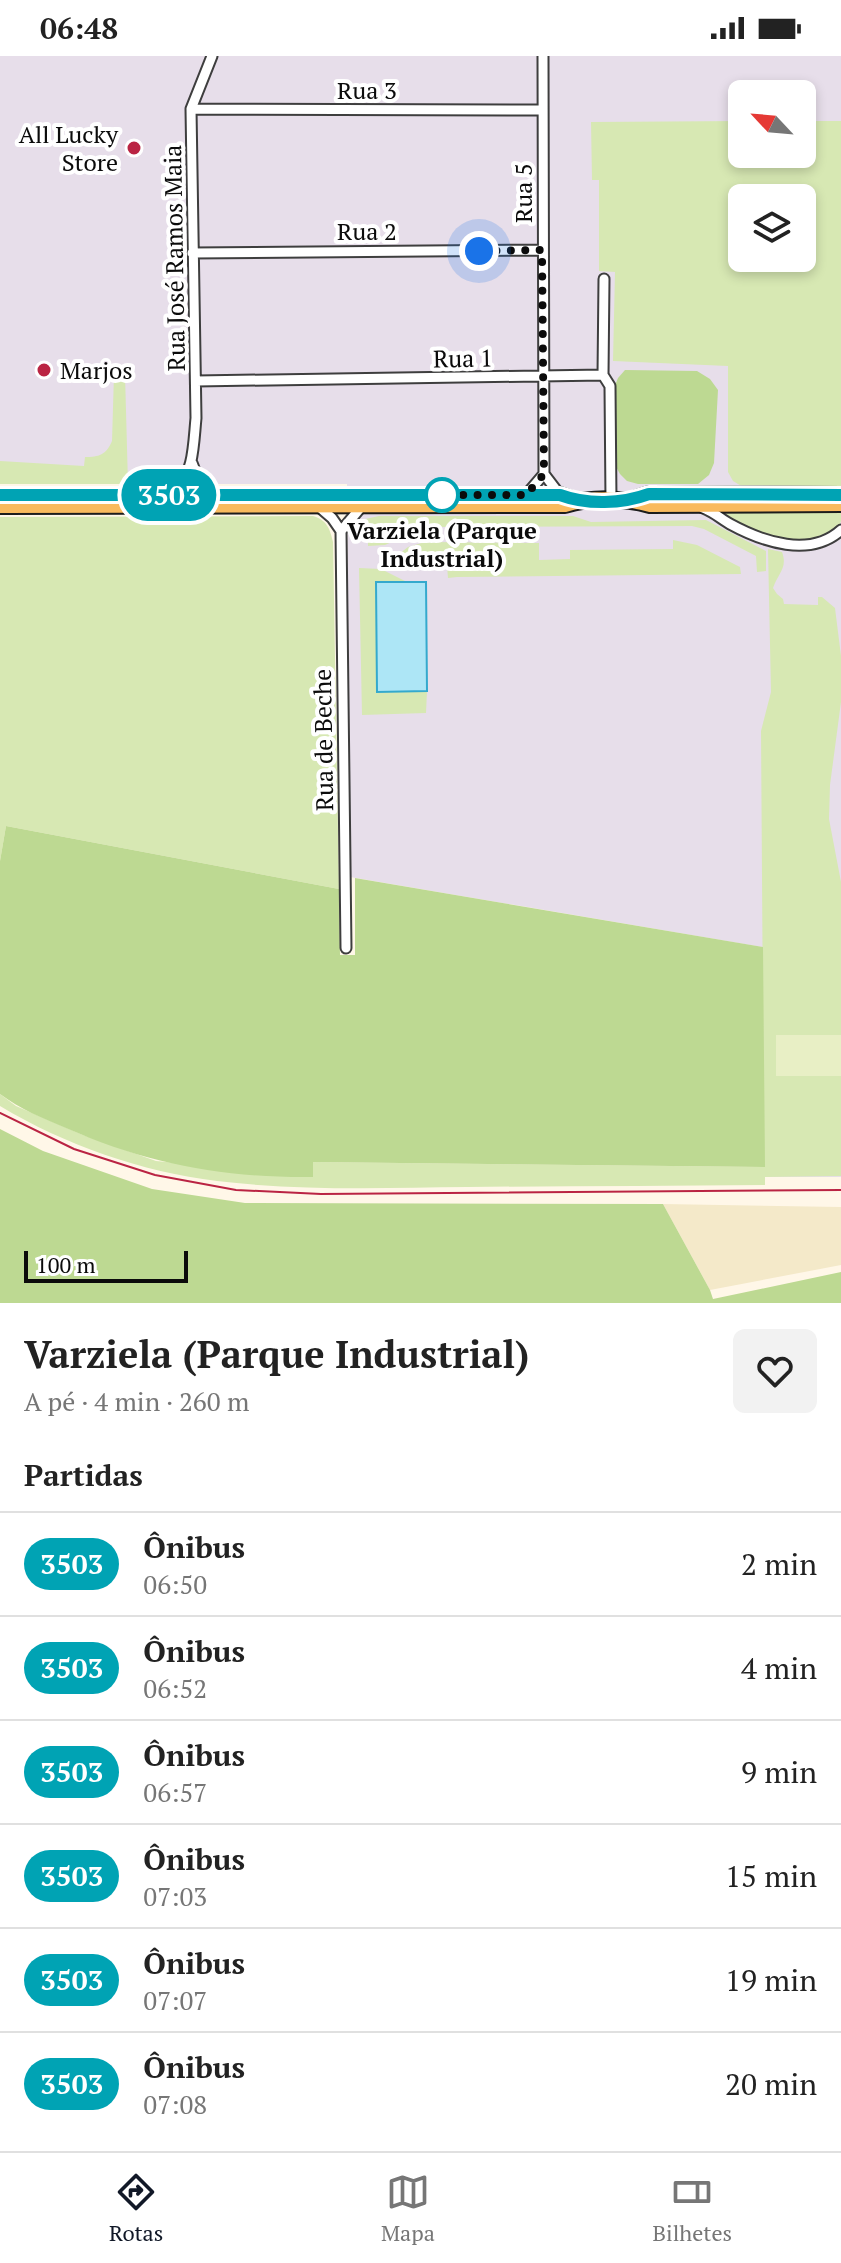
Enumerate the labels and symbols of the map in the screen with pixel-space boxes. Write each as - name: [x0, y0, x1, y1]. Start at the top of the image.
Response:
- street label: Rua 3: [337, 74, 397, 106]
- north arrow: [728, 80, 816, 168]
- place label: All Lucky Store: [19, 118, 119, 178]
- marker: All Lucky Store: [125, 139, 143, 157]
- street label: Rua José Ramos Maia: [156, 144, 192, 372]
- street label: Rua 5: [507, 163, 539, 223]
- street label: Rua 2: [337, 215, 397, 247]
- your location: [459, 231, 499, 271]
- street label: Rua 1: [433, 341, 493, 375]
- place label: Marjos: [60, 354, 133, 386]
- marker: Marjos: [35, 361, 53, 379]
- line badge: 3503: [113, 469, 225, 521]
- marker: Varziela (Parque Industrial): [425, 478, 459, 512]
- place label: Varziela (Parque Industrial): [347, 514, 537, 574]
- street label: Rua de Beche: [306, 669, 340, 811]
- scale bar: [24, 1247, 188, 1283]

